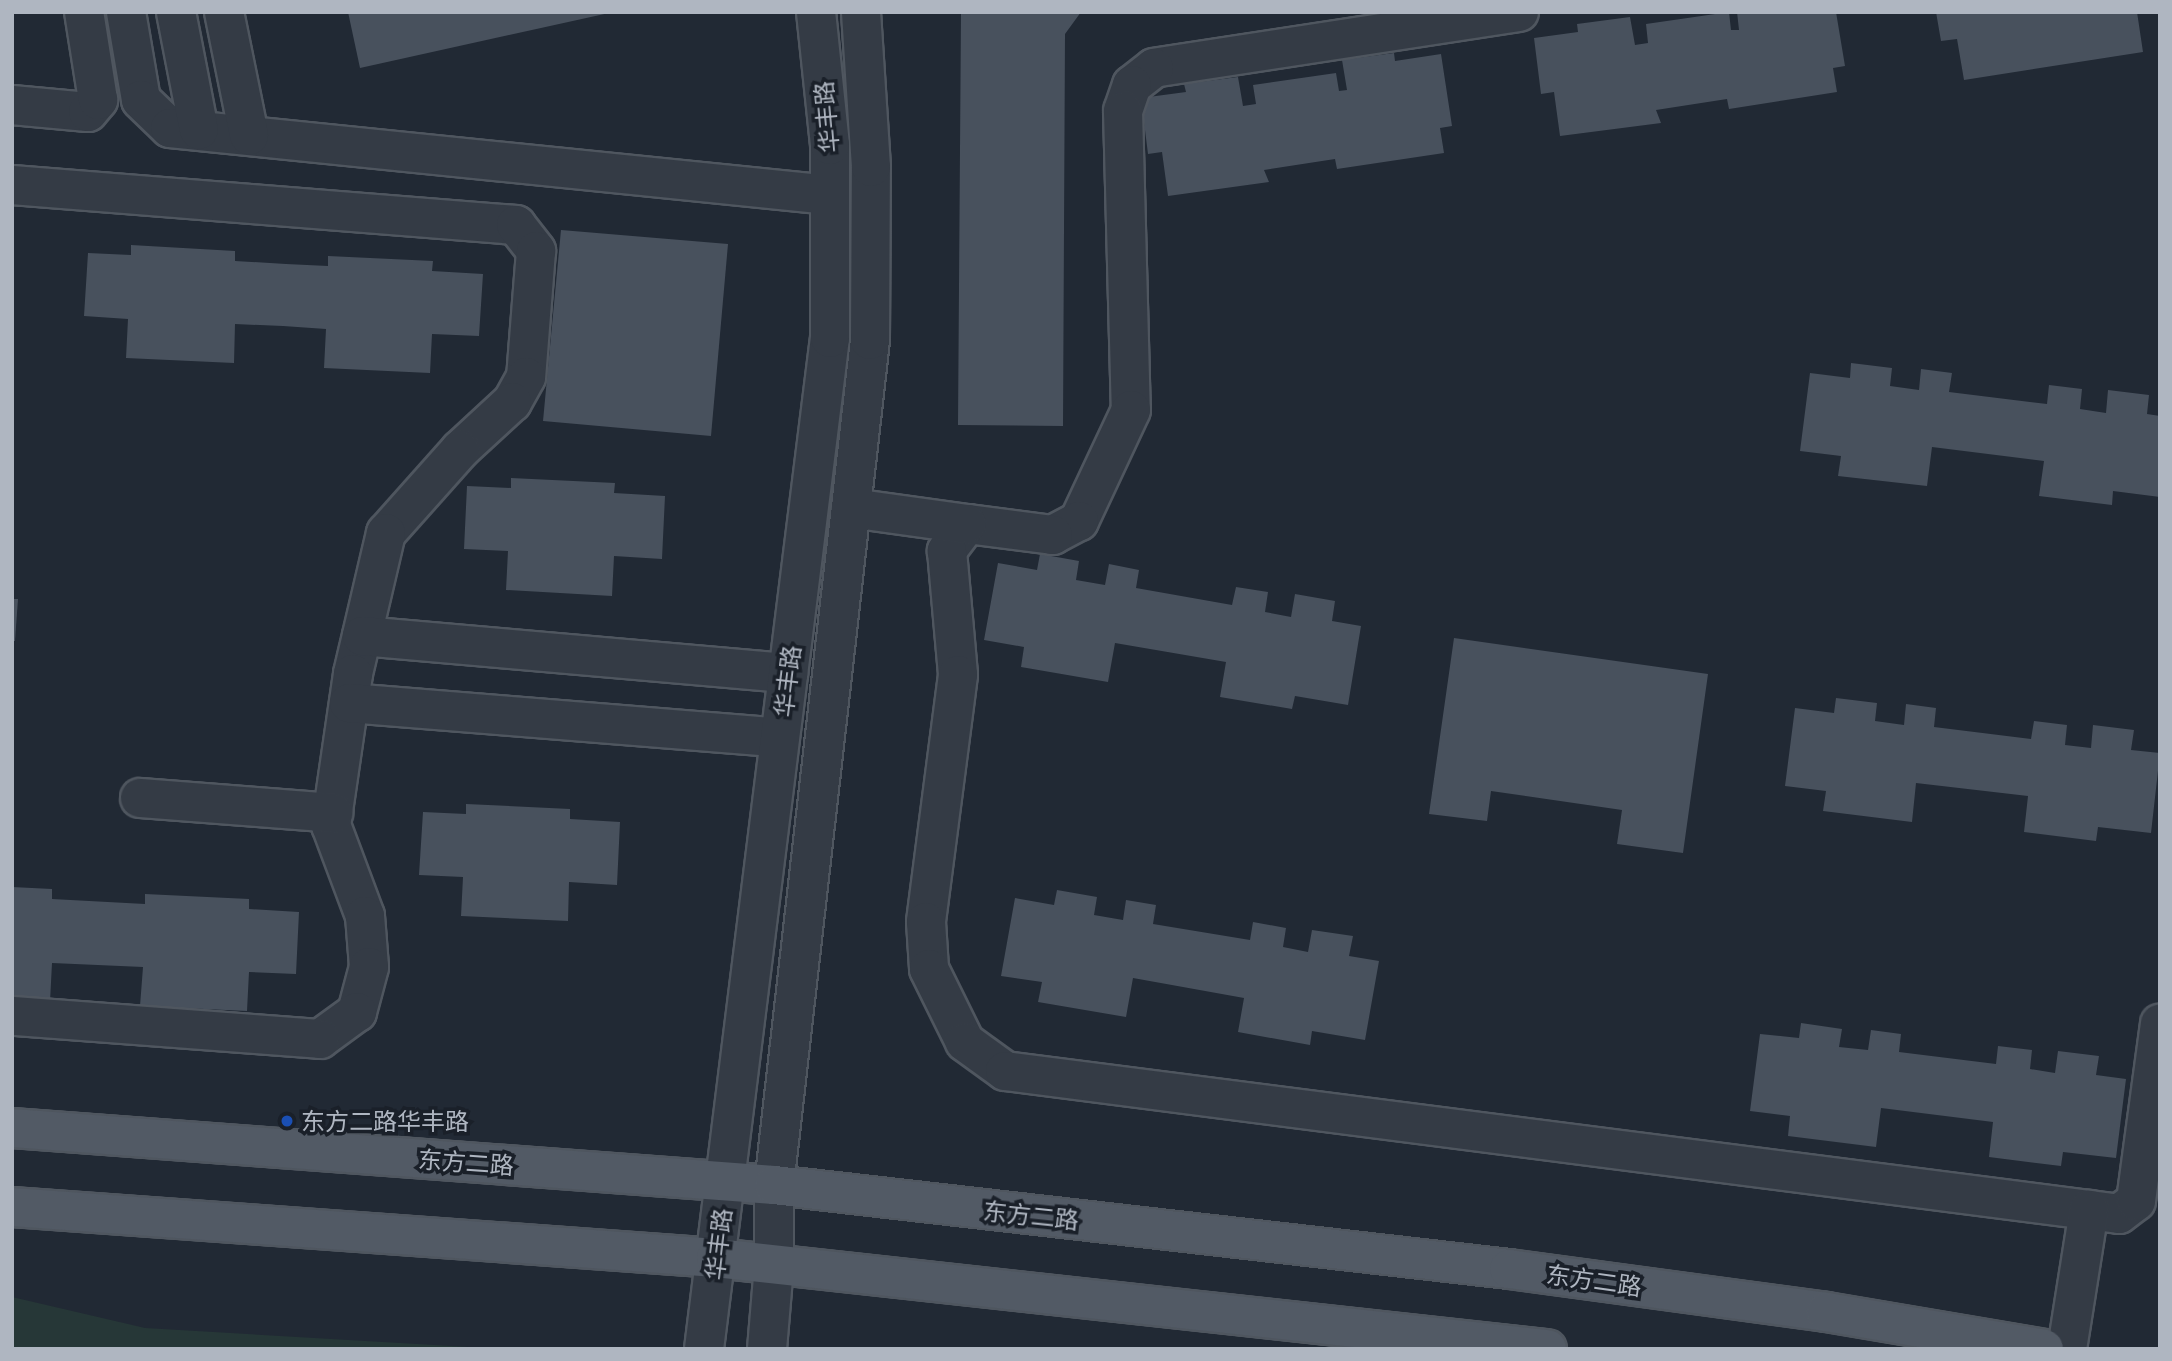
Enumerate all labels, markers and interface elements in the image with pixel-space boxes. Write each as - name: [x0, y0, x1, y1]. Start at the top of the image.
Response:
- street label: 华丰路: [809, 80, 843, 154]
- street label: 华丰路: [768, 644, 806, 718]
- place label: 东方二路华丰路: [301, 1107, 469, 1135]
- marker: 东方二路华丰路: [279, 1113, 295, 1129]
- street label: 东方二路: [417, 1144, 515, 1180]
- street label: 东方二路: [982, 1196, 1080, 1234]
- street label: 华丰路: [699, 1207, 737, 1281]
- street label: 东方二路: [1544, 1259, 1644, 1301]

